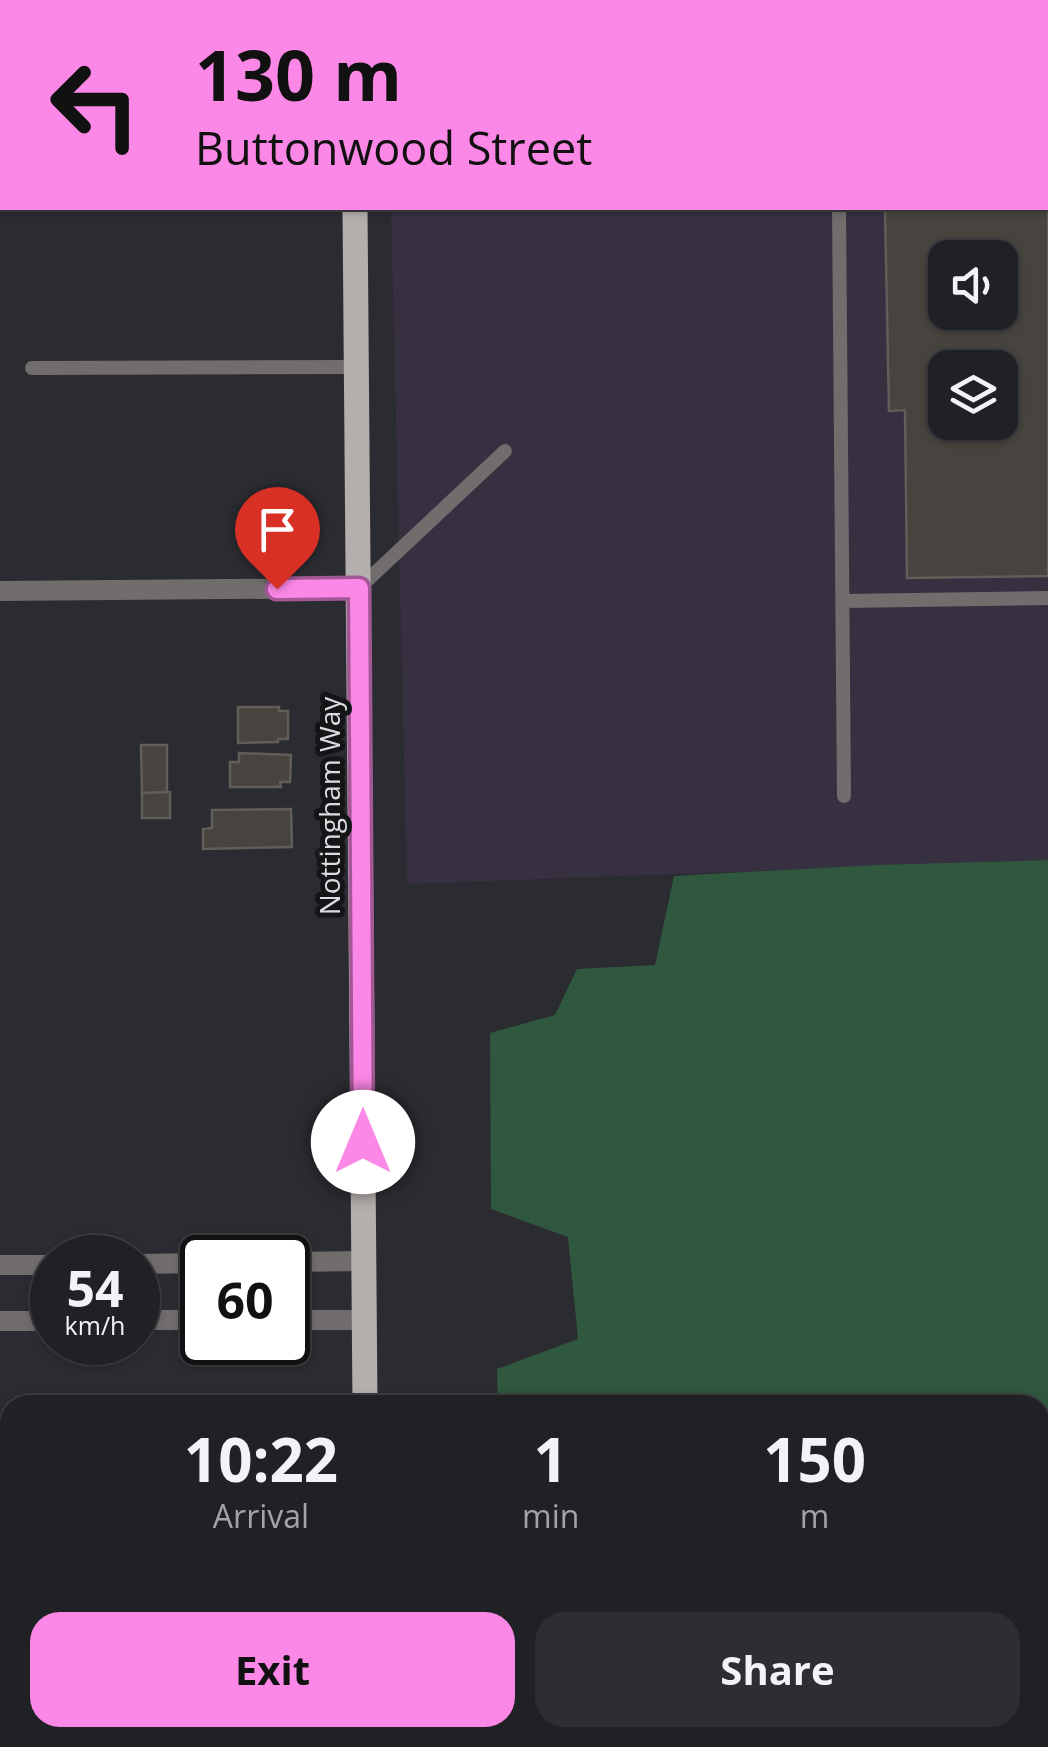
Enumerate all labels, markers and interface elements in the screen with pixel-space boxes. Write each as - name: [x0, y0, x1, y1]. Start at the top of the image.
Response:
- text: 130 m: [195, 26, 402, 122]
- icon: left: [30, 40, 160, 170]
- text: Buttonwood Street: [195, 117, 592, 178]
- map controls: [928, 240, 1018, 440]
- button: sound: [928, 240, 1018, 330]
- button: layers: [928, 350, 1018, 440]
- pin: [235, 487, 320, 590]
- icon: arrive: [250, 502, 305, 557]
- street label: Nottingham Way: [310, 696, 348, 915]
- position arrow: [311, 1090, 415, 1194]
- speed limit sign: 60: [180, 1235, 310, 1365]
- text: 54: [66, 1254, 124, 1322]
- text: km/h: [65, 1308, 125, 1342]
- text: 10:22: [184, 1418, 338, 1500]
- text: 1: [534, 1418, 568, 1500]
- text: 150: [763, 1418, 866, 1500]
- text: Arrival: [213, 1494, 309, 1537]
- text: min: [522, 1494, 579, 1537]
- text: m: [800, 1494, 829, 1537]
- button: Exit: [30, 1612, 515, 1727]
- button: Share: [535, 1612, 1020, 1727]

